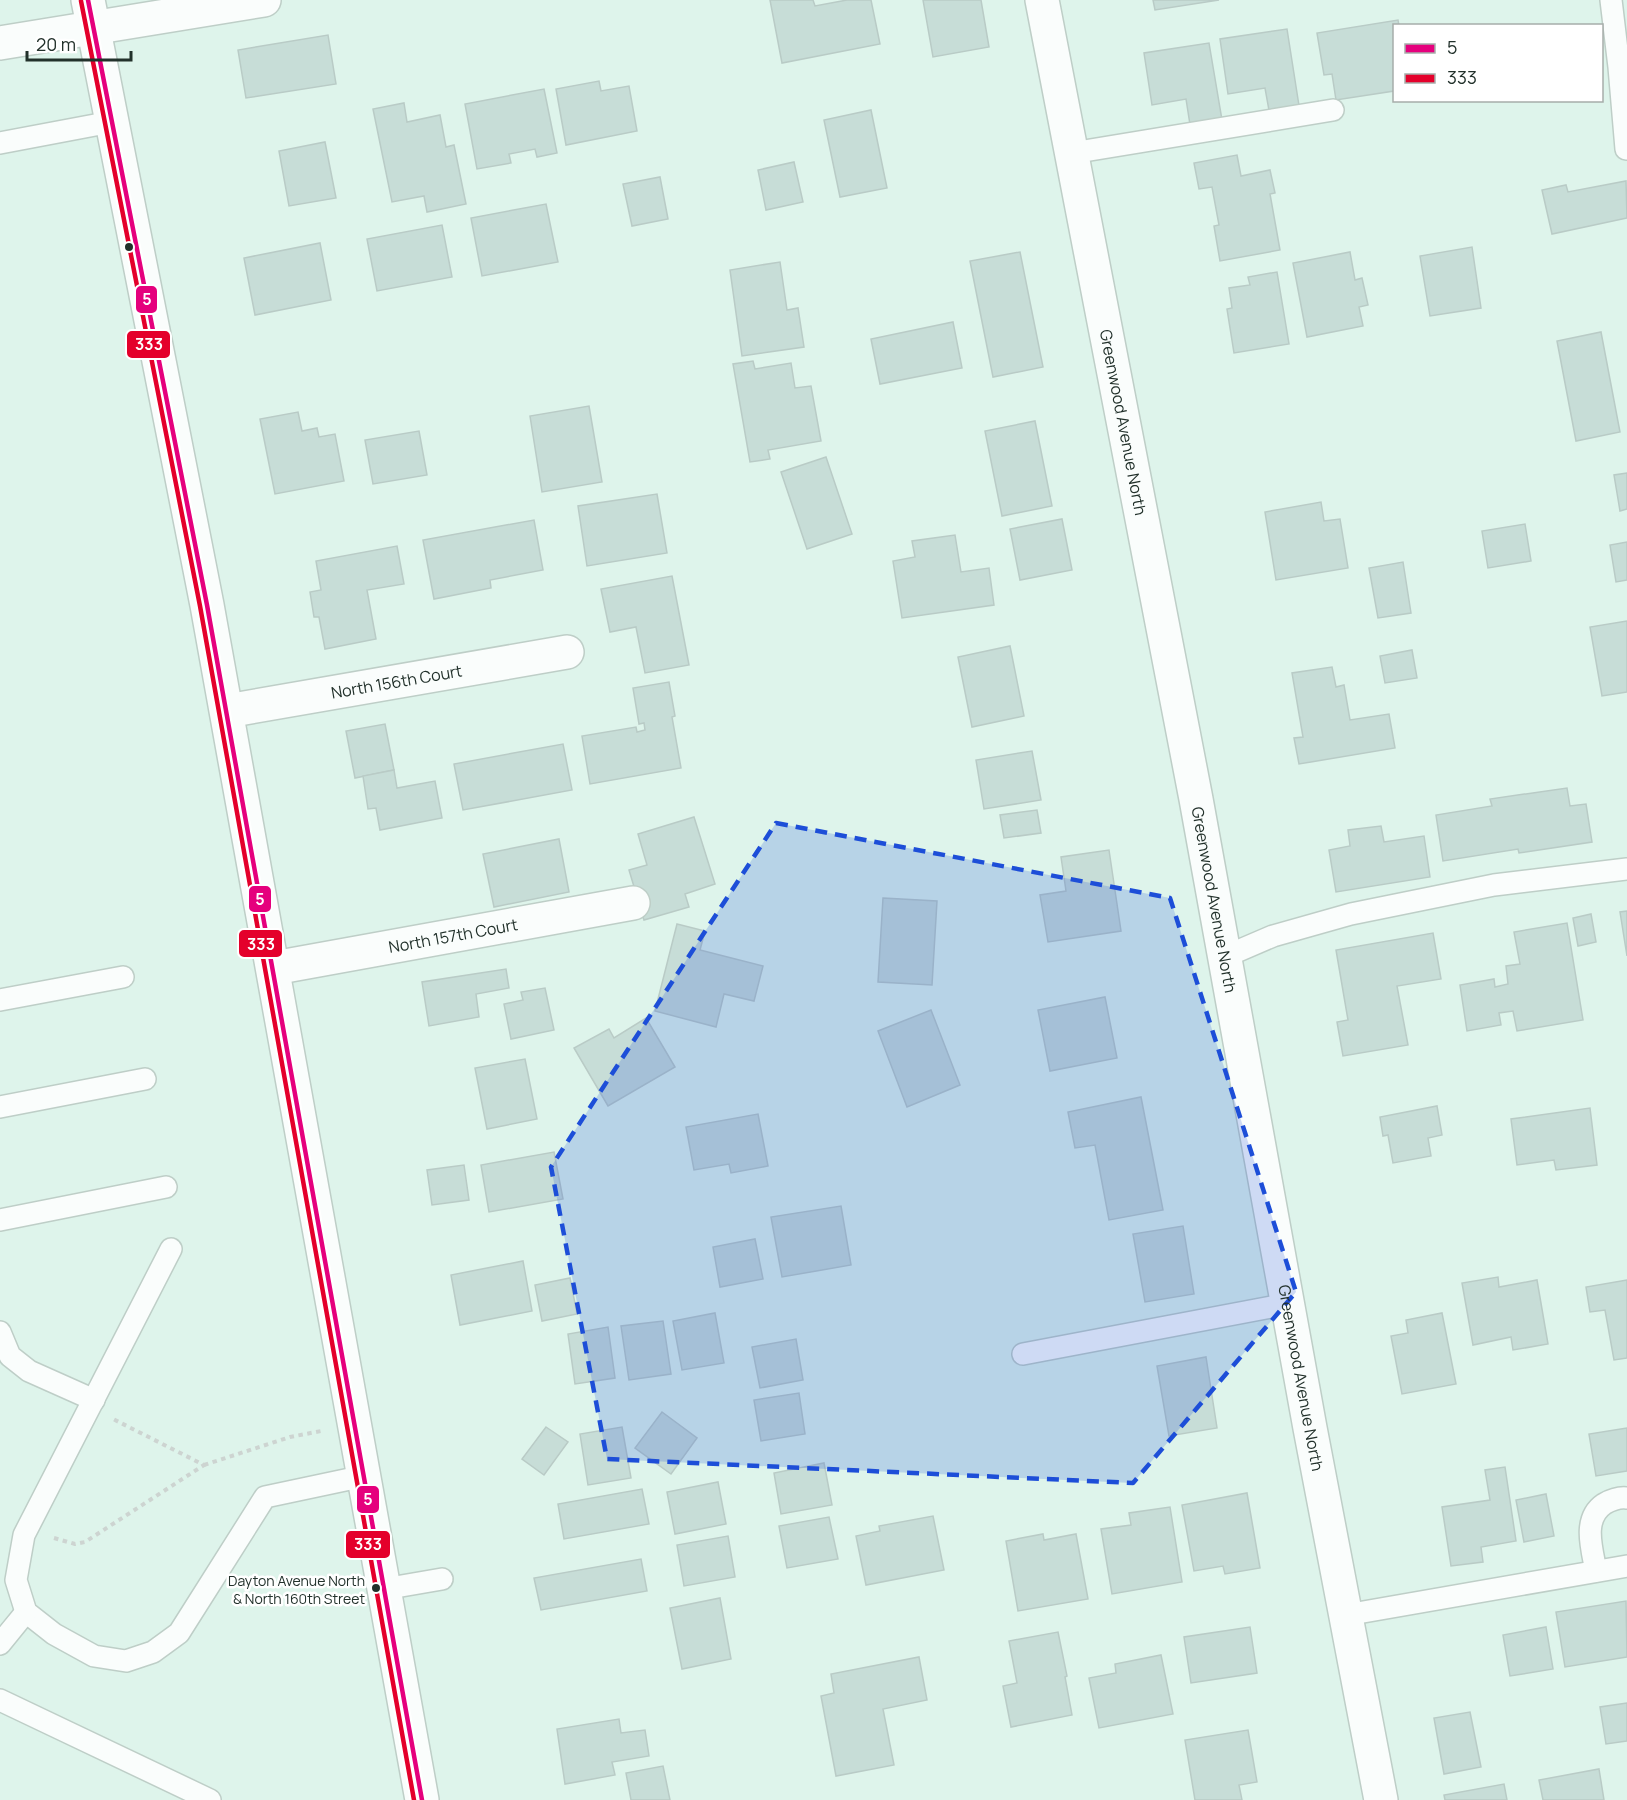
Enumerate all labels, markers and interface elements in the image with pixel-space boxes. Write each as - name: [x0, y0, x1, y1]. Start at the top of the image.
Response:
- scale bar: [27, 24, 130, 62]
- legend: [1393, 24, 1603, 102]
- text: 20 m: [36, 32, 76, 56]
- text: 5: [1447, 35, 1457, 59]
- text: 333: [1447, 65, 1477, 89]
- unlabelled marker: [123, 241, 135, 253]
- line badge: 5: [135, 285, 158, 314]
- text: 5: [142, 288, 152, 310]
- street label: Greenwood Avenue North: [1095, 328, 1152, 517]
- line badge: 333: [126, 330, 171, 359]
- text: 333: [135, 333, 163, 355]
- street label: North 156th Court: [329, 659, 464, 704]
- street label: Greenwood Avenue North: [1187, 805, 1242, 994]
- line badge: 5: [248, 885, 272, 913]
- text: 5: [255, 888, 265, 910]
- street label: North 157th Court: [387, 913, 519, 958]
- line badge: 333: [238, 929, 283, 958]
- text: 333: [247, 933, 275, 955]
- street label: Greenwood Avenue North: [1273, 1283, 1329, 1473]
- line badge: 5: [356, 1485, 380, 1514]
- text: 5: [363, 1488, 373, 1510]
- line badge: 333: [345, 1530, 391, 1559]
- text: 333: [354, 1533, 382, 1555]
- place label: Dayton Avenue North & North 160th Street: [228, 1571, 365, 1608]
- marker: Dayton Avenue North & North 160th Street: [370, 1582, 382, 1594]

